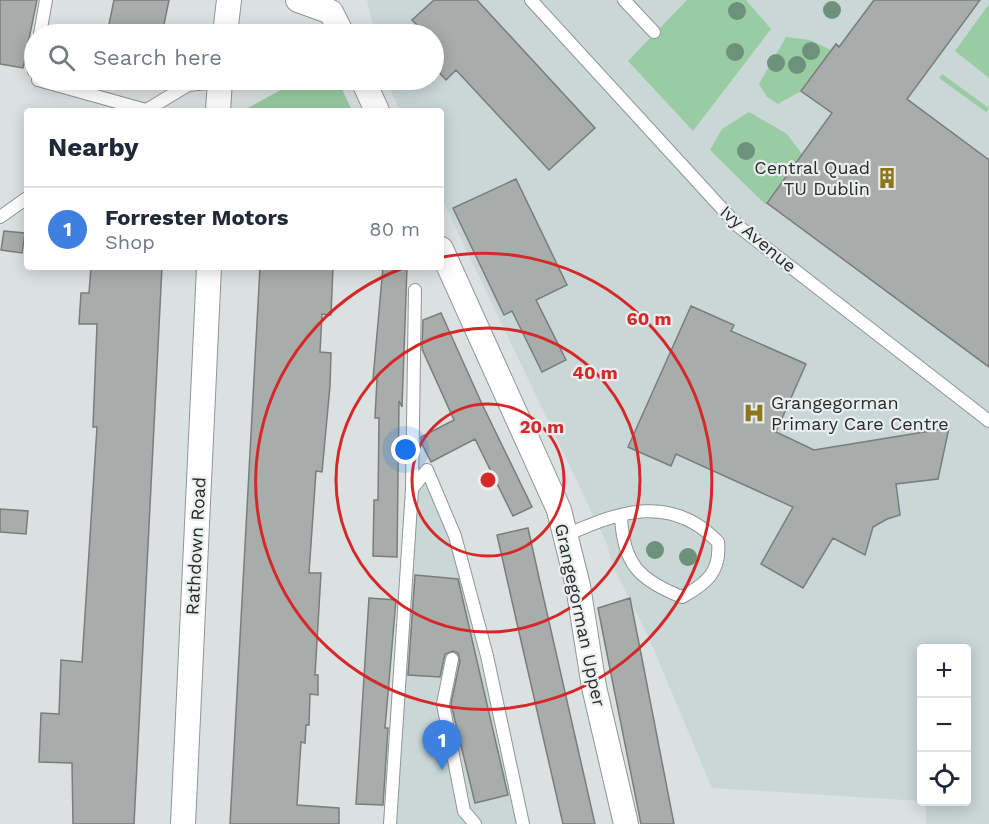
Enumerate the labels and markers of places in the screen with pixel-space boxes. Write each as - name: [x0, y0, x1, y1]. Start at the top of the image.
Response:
- place label: Central Quad TU Dublin: [754, 157, 870, 199]
- building icon: Central Quad TU Dublin: [875, 166, 899, 190]
- place label: Grangegorman Primary Care Centre: [771, 392, 949, 434]
- hospital icon: Grangegorman Primary Care Centre: [742, 401, 766, 425]
- centre of rings: [478, 470, 498, 490]
- pin: 1: [422, 720, 462, 770]

